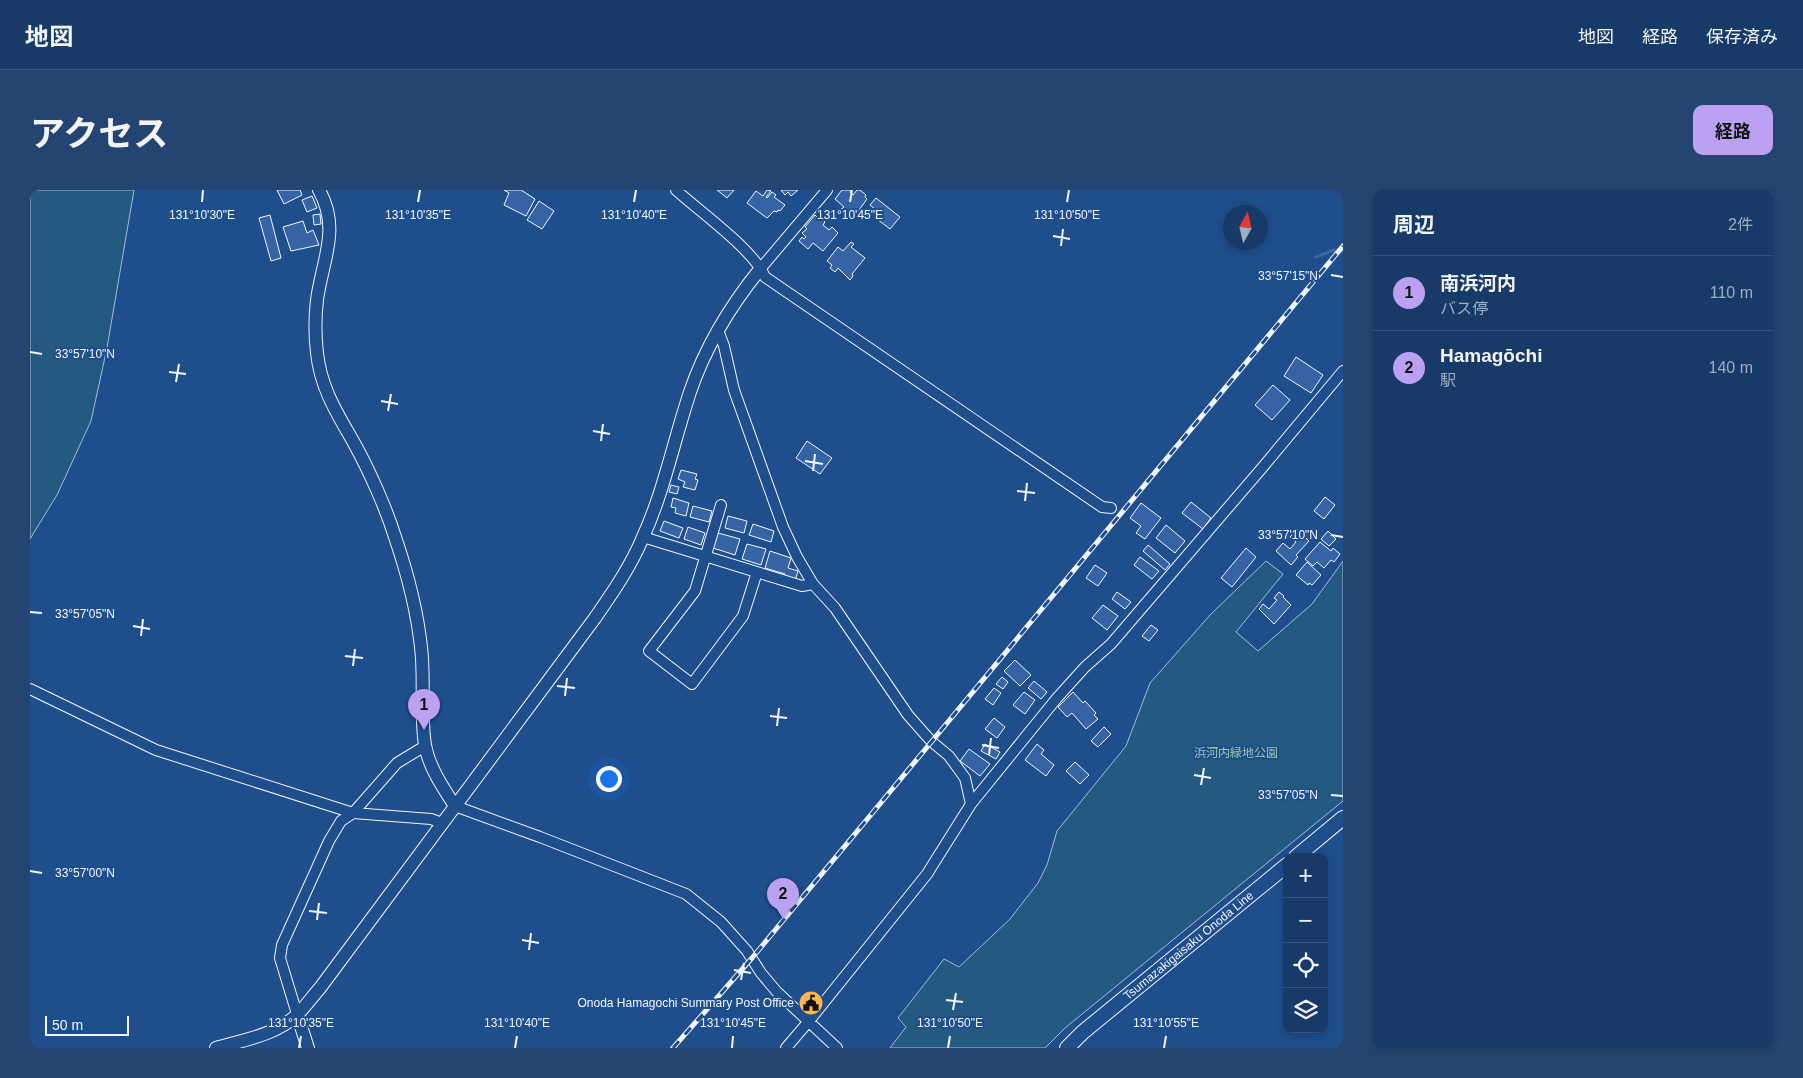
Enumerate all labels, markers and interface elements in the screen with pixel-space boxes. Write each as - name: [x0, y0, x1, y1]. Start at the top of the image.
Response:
- text: 地図: [25, 23, 73, 50]
- text: 地図: [1578, 27, 1614, 47]
- text: 経路: [1642, 27, 1678, 47]
- text: 保存済み: [1706, 27, 1778, 47]
- button: 経路: [1693, 105, 1773, 155]
- text: アクセス: [30, 114, 168, 153]
- north arrow: [1223, 205, 1268, 250]
- text: 131°10'30"E: [169, 208, 235, 222]
- text: 131°10'35"E: [385, 208, 451, 222]
- text: 131°10'40"E: [601, 208, 667, 222]
- text: 131°10'45"E: [817, 208, 883, 222]
- text: 131°10'50"E: [1034, 208, 1100, 222]
- text: 周辺: [1393, 213, 1435, 236]
- text: 2件: [1728, 216, 1753, 233]
- text: 33°57'15"N: [1258, 269, 1318, 283]
- text: 南浜河内: [1440, 273, 1516, 294]
- text: 1: [1405, 284, 1413, 301]
- text: 110 m: [1710, 284, 1753, 301]
- text: バス停: [1440, 300, 1488, 317]
- text: Hamagōchi: [1440, 345, 1542, 366]
- text: 33°57'10"N: [55, 347, 115, 361]
- text: 2: [1405, 359, 1413, 376]
- text: 140 m: [1709, 359, 1753, 376]
- text: 駅: [1440, 372, 1456, 389]
- text: 33°57'10"N: [1258, 528, 1318, 542]
- text: 33°57'05"N: [55, 607, 115, 621]
- pin: 1: [408, 689, 440, 730]
- park label: 浜河内緑地公園: [1194, 746, 1278, 760]
- your location: [596, 766, 622, 792]
- text: 33°57'05"N: [1258, 788, 1318, 802]
- map controls: [1283, 853, 1328, 1033]
- button: +: [1283, 853, 1328, 898]
- text: 33°57'00"N: [55, 866, 115, 880]
- pin: 2: [767, 878, 799, 919]
- street label: Tsumazakigaisaku Onoda Line: [1121, 888, 1257, 1003]
- button: −: [1283, 898, 1328, 943]
- button: locate: [1283, 943, 1328, 988]
- button: layers: [1283, 988, 1328, 1033]
- public building icon: Onoda Hamagochi Summary Post Office: [798, 990, 824, 1016]
- place label: Onoda Hamagochi Summary Post Office: [577, 996, 794, 1010]
- scale bar: [45, 1013, 129, 1036]
- text: 131°10'35"E: [268, 1016, 334, 1030]
- text: 131°10'40"E: [484, 1016, 550, 1030]
- text: 131°10'45"E: [700, 1016, 766, 1030]
- text: 131°10'50"E: [917, 1016, 983, 1030]
- text: 131°10'55"E: [1133, 1016, 1199, 1030]
- text: 50 m: [52, 1017, 83, 1033]

